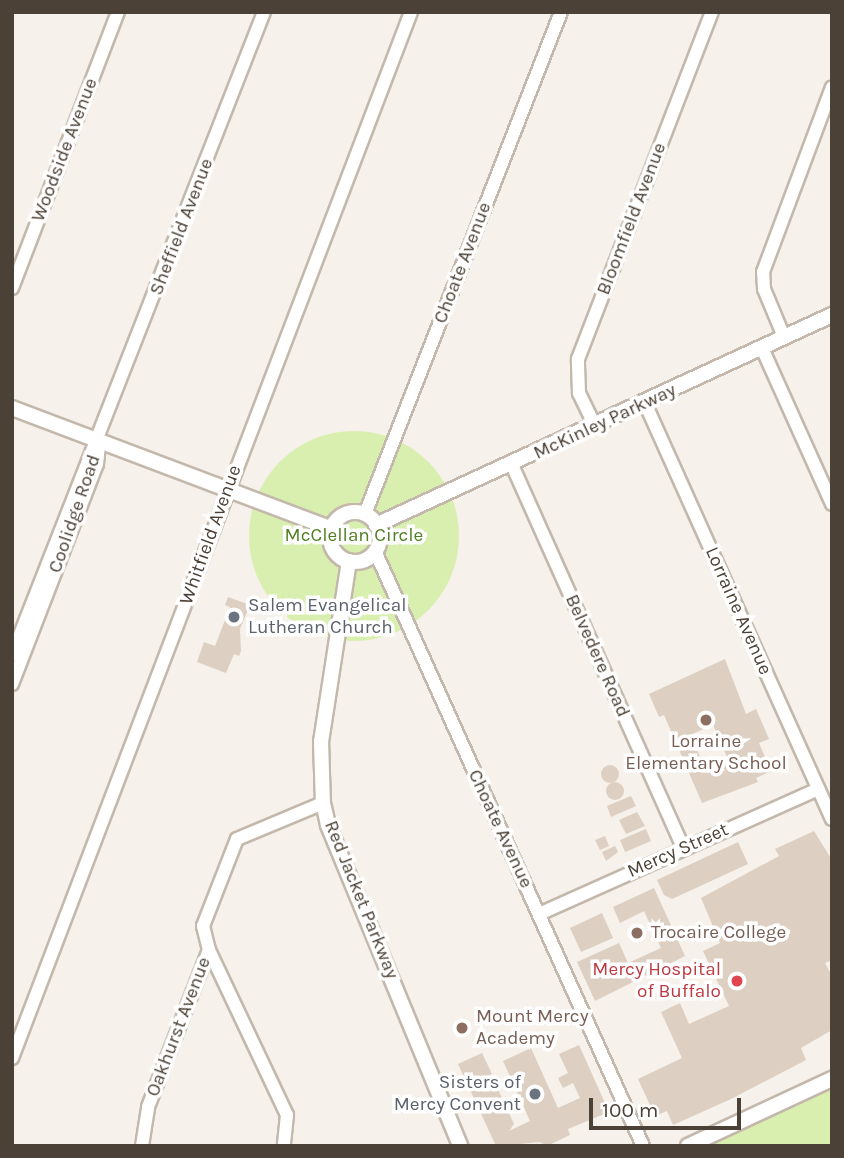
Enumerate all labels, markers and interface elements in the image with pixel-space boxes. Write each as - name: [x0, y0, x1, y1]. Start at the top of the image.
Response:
- street label: Woodside Avenue: [27, 75, 103, 225]
- street label: Bloomfield Avenue: [592, 140, 672, 298]
- street label: Sheffield Avenue: [145, 155, 219, 299]
- street label: Choate Avenue: [429, 199, 497, 327]
- street label: McKinley Parkway: [530, 379, 680, 465]
- street label: Coolidge Road: [44, 452, 106, 576]
- street label: Whitfield Avenue: [175, 462, 247, 608]
- park label: McClellan Circle: [285, 525, 423, 547]
- street label: Lorraine Avenue: [700, 544, 776, 678]
- street label: Belvedere Road: [560, 591, 634, 721]
- place label: Salem Evangelical Lutheran Church: [248, 595, 407, 639]
- marker: Salem Evangelical Lutheran Church: [226, 609, 242, 625]
- marker: Lorraine Elementary School: [698, 712, 714, 728]
- place label: Lorraine Elementary School: [625, 731, 787, 775]
- street label: Choate Avenue: [463, 766, 537, 892]
- street label: Red Jacket Parkway: [319, 817, 403, 983]
- street label: Mercy Street: [624, 819, 732, 883]
- place label: Trocaire College: [651, 922, 786, 944]
- marker: Trocaire College: [629, 925, 645, 941]
- street label: Oakhurst Avenue: [142, 954, 216, 1100]
- place label: Mercy Hospital of Buffalo: [592, 959, 721, 1003]
- marker: Mercy Hospital of Buffalo: [727, 971, 747, 991]
- place label: Mount Mercy Academy: [476, 1006, 588, 1050]
- marker: Mount Mercy Academy: [454, 1020, 470, 1036]
- place label: Sisters of Mercy Convent: [394, 1072, 521, 1116]
- scale bar: [592, 1084, 744, 1128]
- marker: Sisters of Mercy Convent: [527, 1086, 543, 1102]
- text: 100 m: [602, 1098, 659, 1122]

